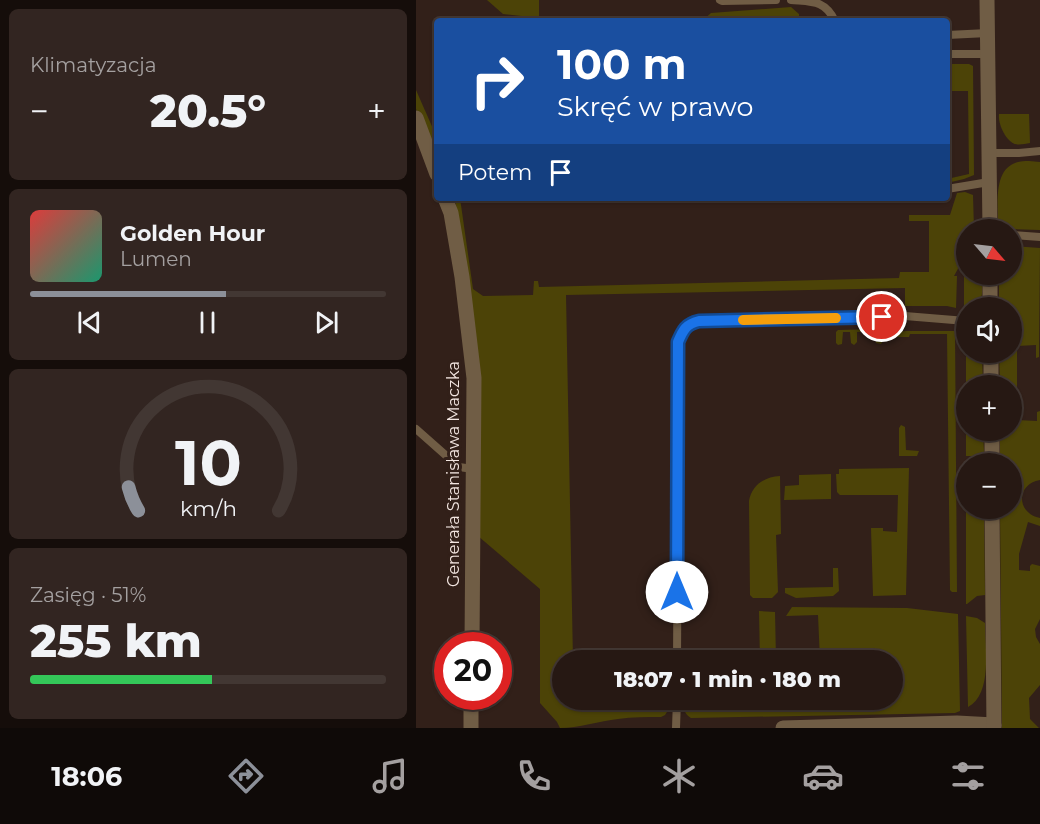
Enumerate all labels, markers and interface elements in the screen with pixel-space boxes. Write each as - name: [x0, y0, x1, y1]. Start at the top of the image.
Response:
- text: 100 m: [557, 38, 686, 90]
- icon: right: [458, 42, 536, 120]
- text: Klimatyzacja: [30, 53, 157, 77]
- text: 20.5°: [150, 83, 266, 138]
- text: Skręć w prawo: [557, 90, 753, 123]
- text: −: [30, 91, 49, 131]
- text: +: [367, 91, 386, 131]
- icon: arrive: [544, 156, 577, 189]
- text: Potem: [458, 159, 532, 186]
- north arrow: [956, 219, 1022, 285]
- map controls: [956, 219, 1022, 519]
- text: Golden Hour: [120, 220, 265, 247]
- text: Lumen: [120, 247, 192, 271]
- pin: [856, 291, 907, 342]
- button: sound: [956, 297, 1022, 363]
- icon: arrive: [865, 300, 898, 333]
- icon: previous: [73, 306, 106, 339]
- icon: pause: [191, 306, 224, 339]
- icon: next: [310, 306, 343, 339]
- street label: Generała Stanisława Maczka: [444, 361, 463, 587]
- button: +: [956, 375, 1022, 441]
- text: 10: [175, 425, 241, 501]
- button: −: [956, 453, 1022, 519]
- text: km/h: [179, 495, 237, 521]
- position arrow: [645, 560, 709, 624]
- text: Zasięg · 51%: [30, 583, 146, 607]
- text: 255 km: [30, 613, 202, 668]
- speed limit sign: 20: [434, 632, 512, 710]
- text: 18:07 · 1 min · 180 m: [614, 666, 841, 693]
- icon: directions: [225, 755, 267, 797]
- icon: music: [369, 755, 411, 797]
- icon: phone: [513, 755, 555, 797]
- icon: climate: [658, 755, 700, 797]
- icon: car: [802, 755, 844, 797]
- icon: filters: [947, 755, 989, 797]
- text: 18:06: [51, 760, 122, 793]

